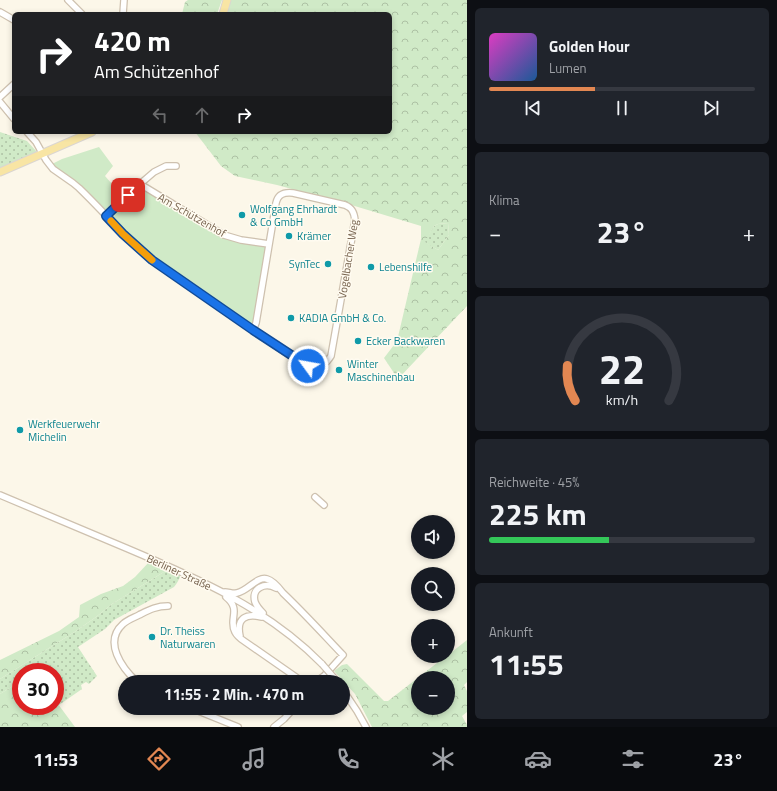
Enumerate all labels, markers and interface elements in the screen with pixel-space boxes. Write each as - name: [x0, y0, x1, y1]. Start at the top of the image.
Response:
- text: 420 m: [94, 19, 171, 62]
- icon: right: [28, 28, 80, 80]
- text: Golden Hour: [549, 35, 630, 58]
- text: Am Schützenhof: [94, 58, 219, 85]
- text: Lumen: [549, 58, 586, 78]
- icon: previous: [522, 97, 544, 119]
- icon: pause: [611, 97, 633, 119]
- icon: next: [700, 97, 722, 119]
- icon: left: [149, 104, 171, 126]
- icon: ahead: [191, 104, 213, 126]
- icon: right: [233, 104, 255, 126]
- pin: [111, 178, 145, 212]
- icon: arrive: [117, 184, 139, 206]
- street label: Am Schützenhof: [155, 189, 229, 241]
- text: Klima: [489, 190, 520, 210]
- place label: Wolfgang Ehrhardt & Co GmbH: [250, 201, 337, 230]
- text: 23°: [597, 209, 647, 255]
- marker: Wolfgang Ehrhardt & Co GmbH: [237, 210, 247, 220]
- text: −: [489, 216, 501, 250]
- text: +: [743, 216, 755, 250]
- street label: Vogelbacher Weg: [334, 218, 362, 300]
- place label: Krämer: [297, 228, 331, 244]
- marker: Krämer: [284, 231, 294, 241]
- place label: SynTec: [289, 256, 320, 272]
- marker: SynTec: [323, 259, 333, 269]
- place label: Lebenshilfe: [379, 259, 433, 275]
- marker: Lebenshilfe: [366, 262, 376, 272]
- place label: KADIA GmbH & Co.: [299, 310, 386, 326]
- marker: KADIA GmbH & Co.: [286, 313, 296, 323]
- place label: Ecker Backwaren: [366, 333, 445, 349]
- marker: Ecker Backwaren: [353, 336, 363, 346]
- text: 22: [599, 337, 645, 400]
- position arrow: [287, 345, 329, 387]
- place label: Winter Maschinenbau: [347, 356, 415, 385]
- marker: Winter Maschinenbau: [334, 365, 344, 375]
- text: km/h: [606, 389, 638, 411]
- place label: Werkfeuerwehr Michelin: [28, 416, 100, 445]
- marker: Werkfeuerwehr Michelin: [15, 425, 25, 435]
- text: Reichweite · 45%: [489, 472, 580, 492]
- text: 225 km: [489, 491, 587, 537]
- map controls: [411, 515, 455, 715]
- button: sound: [411, 515, 455, 559]
- street label: Berliner Straße: [144, 550, 214, 594]
- button: search: [411, 567, 455, 611]
- button: +: [411, 619, 455, 663]
- text: Ankunft: [489, 622, 533, 642]
- place label: Dr. Theiss Naturwaren: [160, 623, 216, 652]
- marker: Dr. Theiss Naturwaren: [147, 632, 157, 642]
- text: 11:55: [489, 641, 564, 687]
- speed limit sign: 30: [12, 663, 64, 715]
- button: −: [411, 671, 455, 715]
- text: 11:55 · 2 Min. · 470 m: [164, 683, 304, 706]
- icon: directions: [145, 745, 173, 773]
- icon: music: [240, 745, 268, 773]
- icon: phone: [334, 745, 362, 773]
- icon: climate: [429, 745, 457, 773]
- icon: car: [524, 745, 552, 773]
- icon: filters: [619, 745, 647, 773]
- text: 11:53: [33, 746, 78, 773]
- text: 23°: [713, 746, 744, 773]

